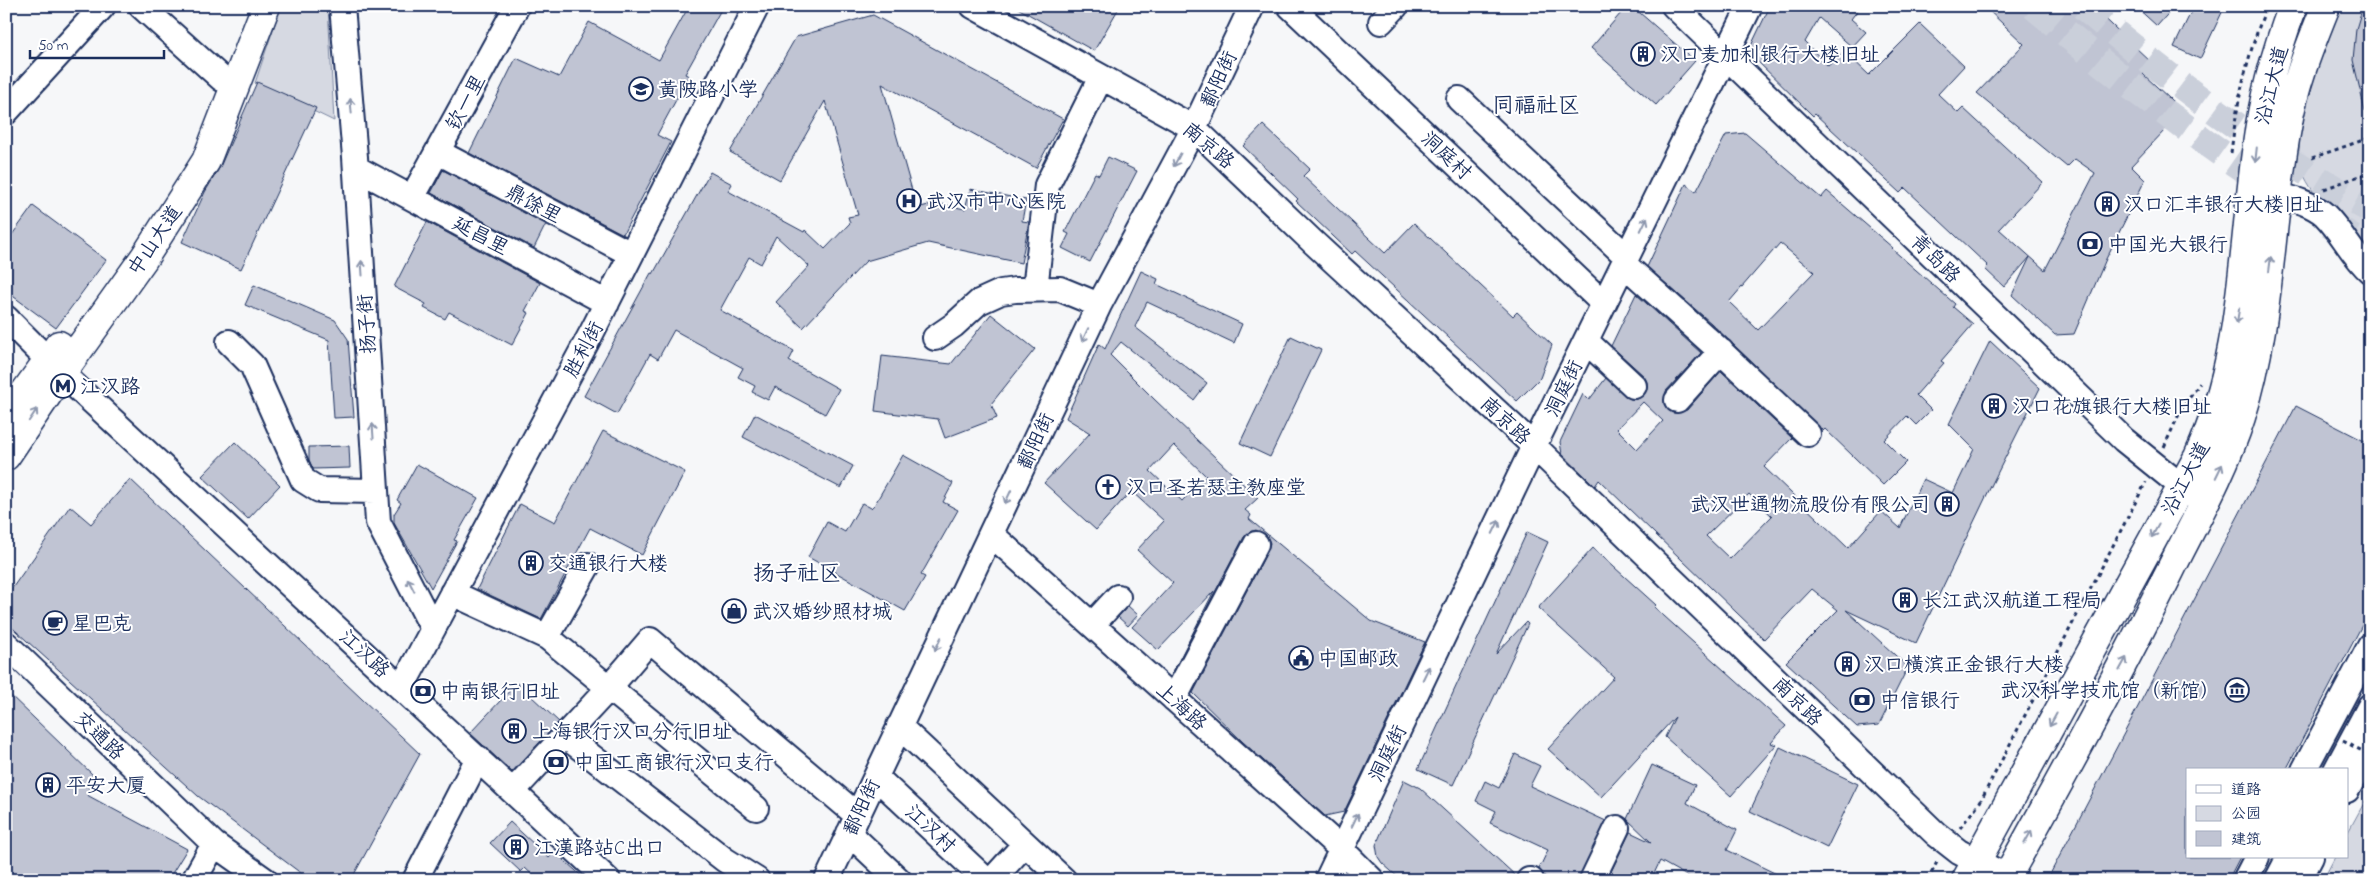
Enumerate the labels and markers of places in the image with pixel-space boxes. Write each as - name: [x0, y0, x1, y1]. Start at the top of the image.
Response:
- building icon: 汉口麦加利银行大楼旧址: [1630, 41, 1656, 67]
- place label: 汉口麦加利银行大楼旧址: [1660, 42, 1880, 71]
- school or university icon: 黄陂路小学: [628, 76, 654, 102]
- place label: 黄陂路小学: [658, 77, 758, 106]
- hospital icon: 武汉市中心医院: [896, 188, 922, 214]
- place label: 武汉市中心医院: [926, 189, 1066, 218]
- building icon: 汉口汇丰银行大楼旧址: [2094, 191, 2120, 217]
- place label: 汉口汇丰银行大楼旧址: [2124, 192, 2324, 221]
- bank icon: 中国光大银行: [2077, 231, 2103, 257]
- place label: 中国光大银行: [2108, 232, 2228, 261]
- metro station icon: 江汉路: [50, 373, 76, 399]
- place label: 江汉路: [80, 374, 141, 403]
- building icon: 汉口花旗银行大楼旧址: [1981, 393, 2007, 419]
- place label: 汉口花旗银行大楼旧址: [2012, 394, 2212, 423]
- church icon: 汉口圣若瑟主教座堂: [1095, 474, 1121, 500]
- place label: 汉口圣若瑟主教座堂: [1126, 475, 1306, 504]
- building icon: 武汉世通物流股份有限公司: [1934, 491, 1960, 517]
- place label: 武汉世通物流股份有限公司: [1690, 492, 1930, 521]
- building icon: 交通银行大楼: [518, 550, 544, 576]
- place label: 交通银行大楼: [548, 551, 668, 580]
- building icon: 长江武汉航道工程局: [1892, 587, 1918, 613]
- place label: 长江武汉航道工程局: [1922, 588, 2102, 617]
- shop icon: 武汉婚纱照材城: [721, 598, 747, 624]
- place label: 武汉婚纱照材城: [752, 599, 892, 628]
- cafe icon: 星巴克: [42, 610, 68, 636]
- place label: 星巴克: [72, 611, 132, 640]
- public building icon: 中国邮政: [1288, 645, 1314, 671]
- place label: 中国邮政: [1318, 646, 1398, 675]
- building icon: 汉口横滨正金银行大楼: [1834, 651, 1860, 677]
- place label: 汉口横滨正金银行大楼: [1864, 652, 2064, 681]
- museum icon: 武汉科学技术馆（新馆）: [2224, 677, 2250, 703]
- bank icon: 中南银行旧址: [410, 678, 436, 704]
- place label: 武汉科学技术馆（新馆）: [2000, 678, 2220, 707]
- place label: 中南银行旧址: [440, 679, 560, 708]
- bank icon: 中信银行: [1849, 687, 1875, 713]
- place label: 中信银行: [1880, 688, 1960, 717]
- building icon: 上海银行汉口分行旧址: [501, 718, 527, 744]
- place label: 上海银行汉口分行旧址: [532, 719, 732, 748]
- bank icon: 中国工商银行汉口支行: [543, 749, 569, 775]
- place label: 中国工商银行汉口支行: [574, 750, 774, 779]
- building icon: 平安大厦: [35, 772, 61, 798]
- place label: 平安大厦: [66, 773, 146, 802]
- building icon: 江漢路站C出口: [503, 834, 529, 860]
- place label: 江漢路站C出口: [534, 835, 665, 864]

